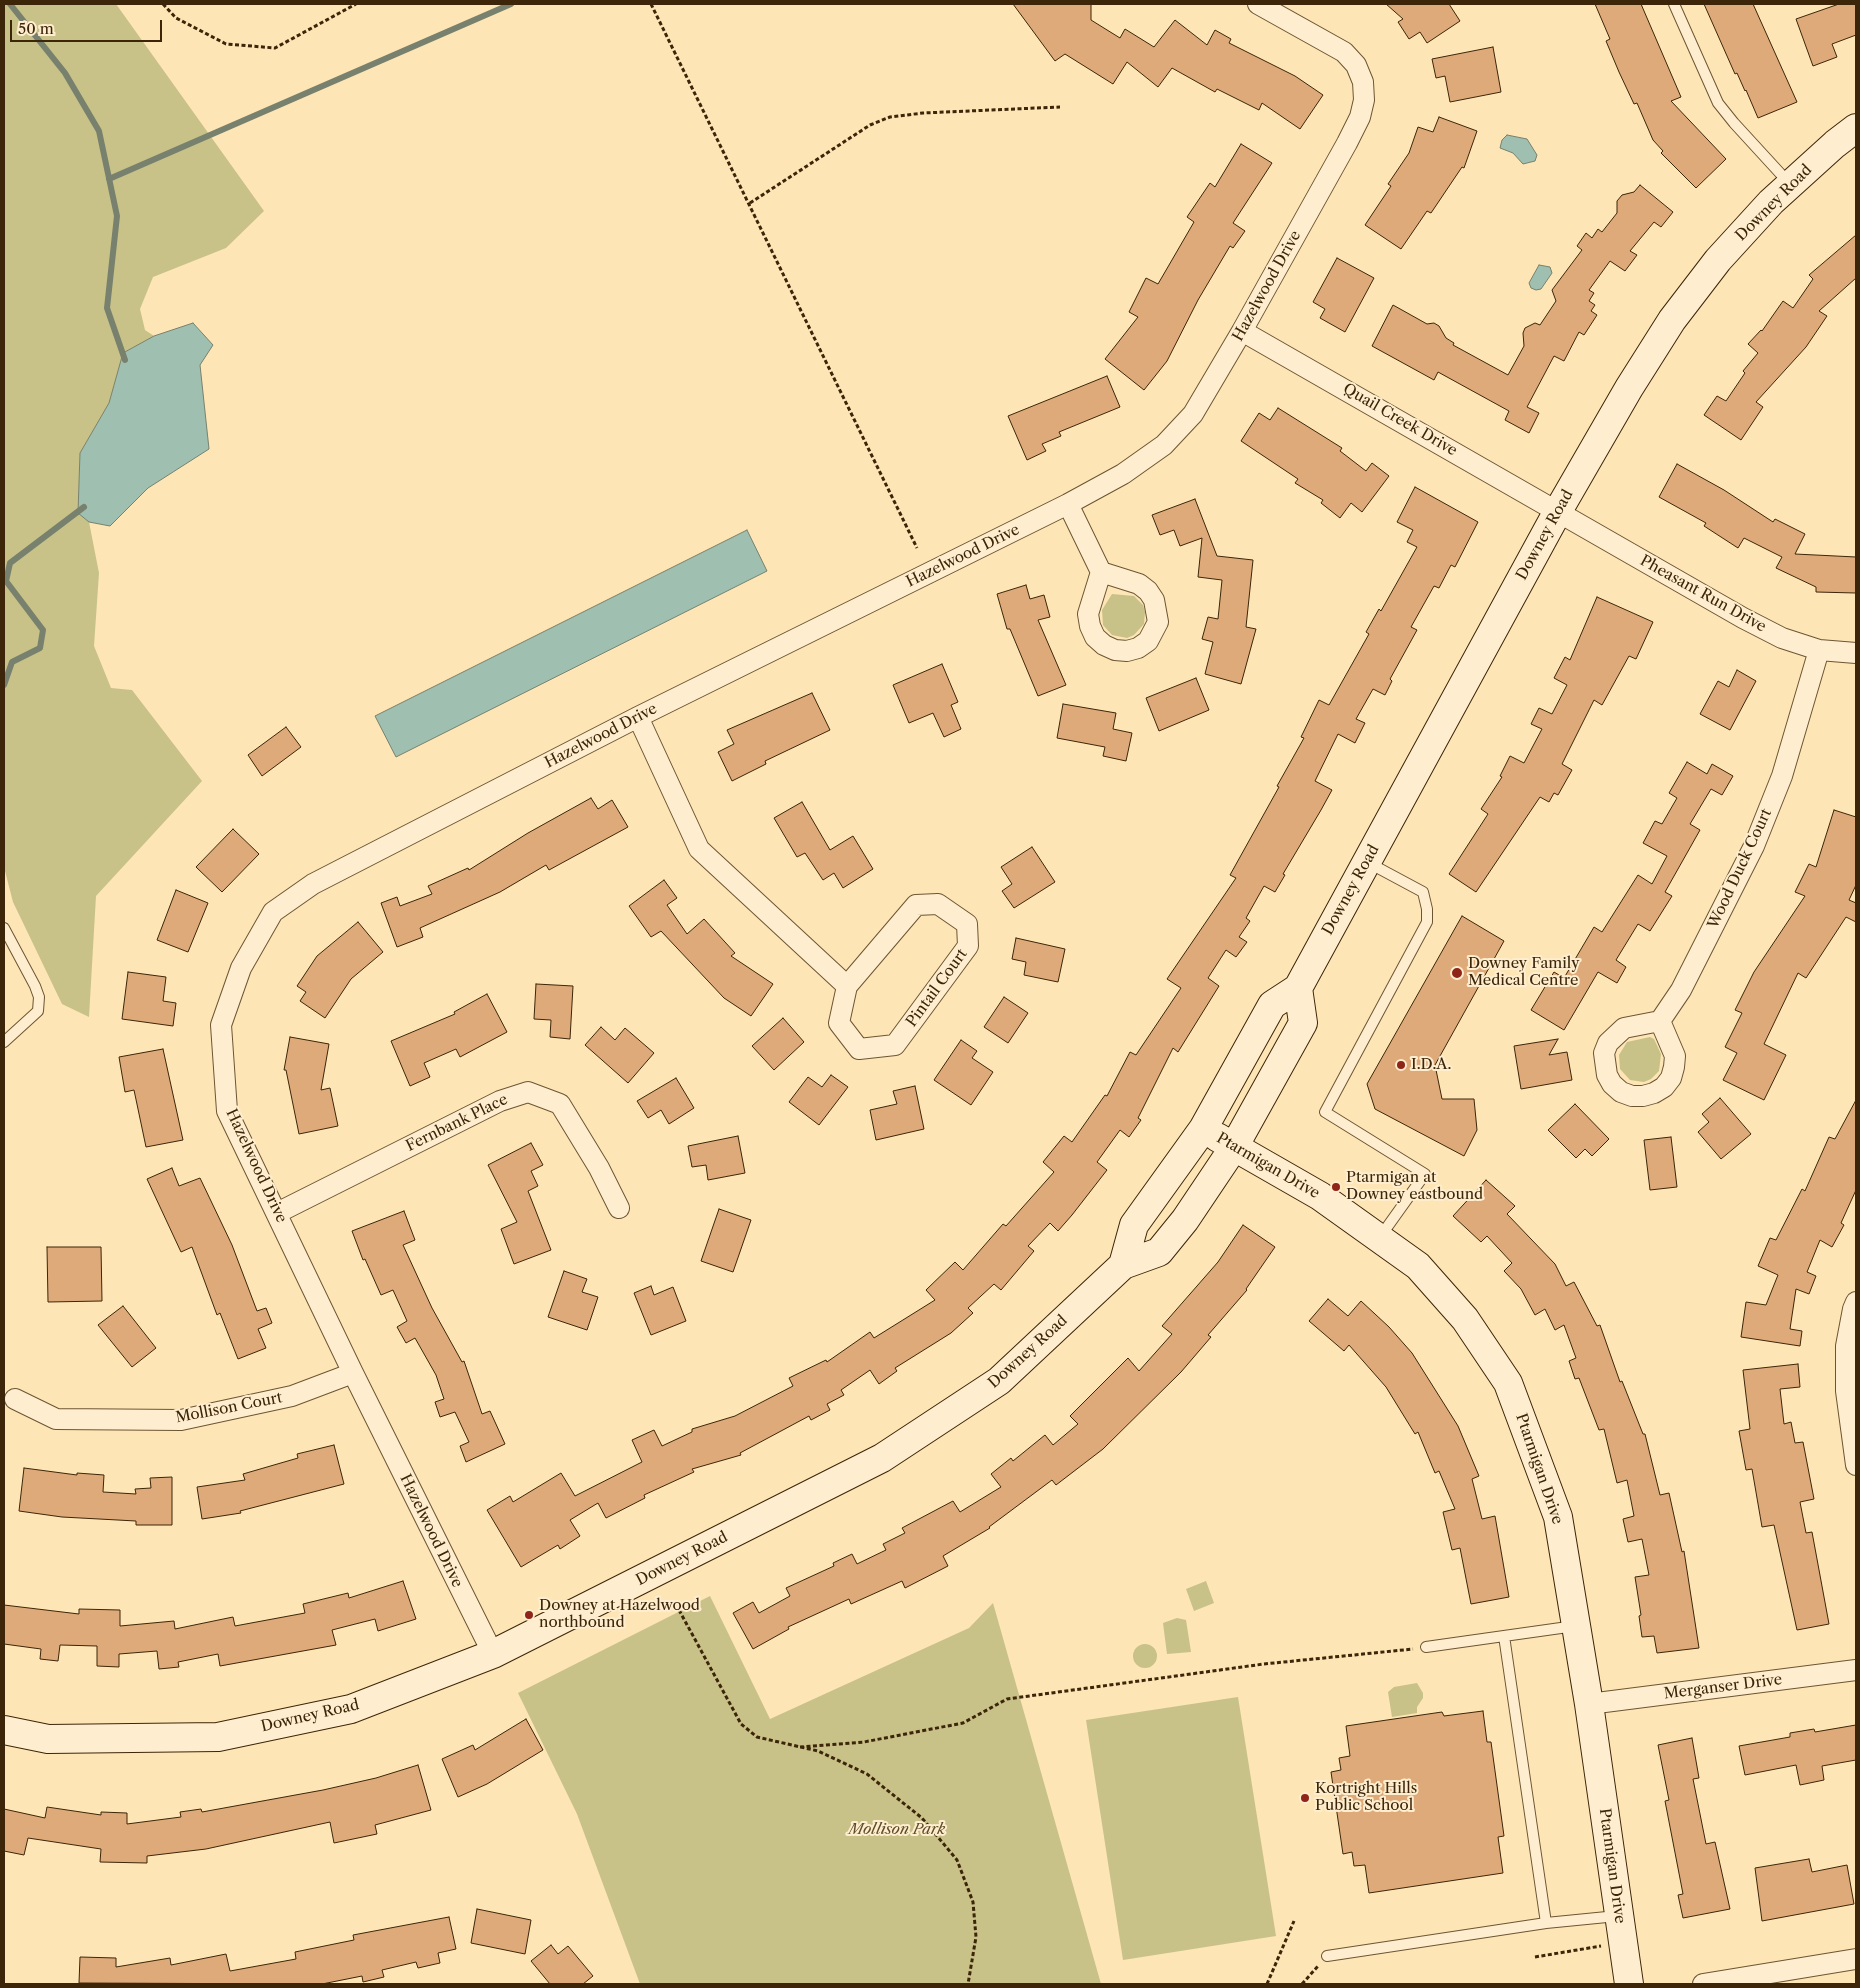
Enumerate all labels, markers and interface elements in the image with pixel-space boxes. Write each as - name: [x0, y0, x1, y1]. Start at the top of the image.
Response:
- scale bar: [12, 10, 165, 42]
- text: 50 m: [18, 19, 54, 38]
- street label: Downey Road: [1732, 161, 1816, 245]
- street label: Hazelwood Drive: [1229, 228, 1305, 344]
- street label: Quail Creek Drive: [1340, 380, 1460, 460]
- street label: Downey Road: [1513, 487, 1577, 583]
- street label: Hazelwood Drive: [904, 521, 1022, 591]
- street label: Pheasant Run Drive: [1637, 552, 1769, 636]
- street label: Hazelwood Drive: [542, 700, 660, 772]
- street label: Wood Duck Court: [1704, 806, 1776, 932]
- street label: Downey Road: [1319, 842, 1383, 938]
- street label: Pintail Court: [903, 946, 971, 1030]
- place label: Downey Family Medical Centre: [1468, 955, 1580, 990]
- marker: Downey Family Medical Centre: [1450, 966, 1464, 980]
- place label: I.D.A.: [1411, 1056, 1451, 1074]
- marker: I.D.A.: [1395, 1059, 1407, 1071]
- street label: Fernbank Place: [403, 1091, 511, 1155]
- street label: Hazelwood Drive: [222, 1106, 290, 1226]
- street label: Ptarmigan Drive: [1213, 1129, 1323, 1203]
- place label: Ptarmigan at Downey eastbound: [1346, 1169, 1483, 1204]
- marker: Ptarmigan at Downey eastbound: [1330, 1181, 1342, 1193]
- street label: Downey Road: [985, 1312, 1071, 1392]
- street label: Mollison Court: [174, 1389, 284, 1427]
- street label: Ptarmigan Drive: [1512, 1411, 1566, 1527]
- street label: Hazelwood Drive: [396, 1472, 466, 1590]
- street label: Downey Road: [633, 1528, 731, 1590]
- place label: Downey at Hazelwood northbound: [539, 1597, 700, 1632]
- marker: Downey at Hazelwood northbound: [523, 1609, 535, 1621]
- street label: Merganser Drive: [1663, 1671, 1783, 1703]
- street label: Downey Road: [259, 1696, 361, 1736]
- place label: Kortright Hills Public School: [1315, 1780, 1417, 1815]
- marker: Kortright Hills Public School: [1299, 1792, 1311, 1804]
- street label: Ptarmigan Drive: [1595, 1807, 1629, 1925]
- park label: Mollison Park: [849, 1821, 945, 1839]

